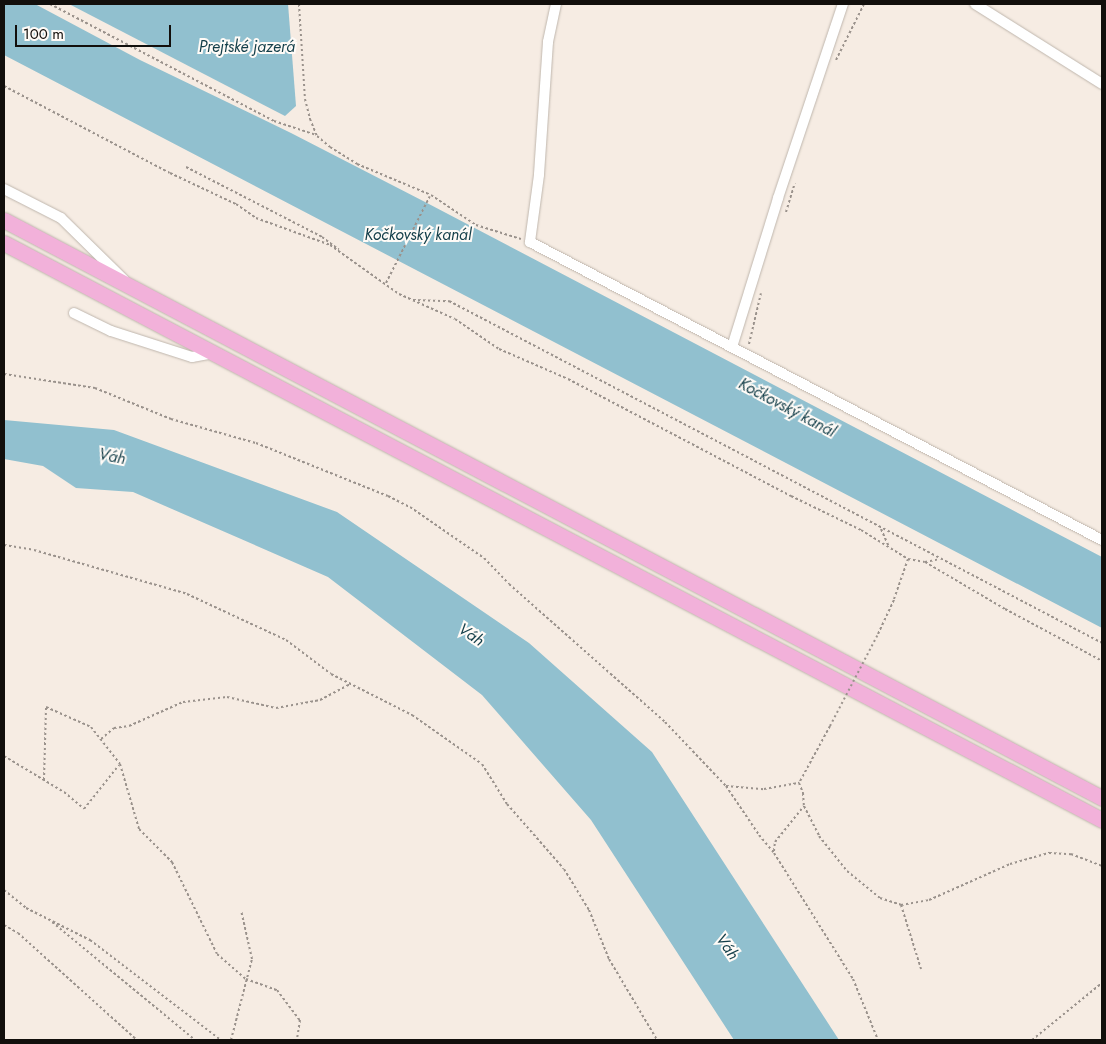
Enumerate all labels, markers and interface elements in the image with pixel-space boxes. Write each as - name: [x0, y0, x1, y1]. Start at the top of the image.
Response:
- scale bar: [18, 15, 174, 47]
- text: 100 m: [23, 23, 64, 45]
- water label: Prejtské jazerá: [199, 37, 295, 57]
- water label: Kočkovský kanál: [364, 225, 472, 245]
- water label: Kočkovský kanál: [735, 374, 839, 442]
- water label: Váh: [97, 445, 127, 469]
- water label: Váh: [454, 619, 488, 651]
- water label: Váh: [711, 930, 743, 964]

